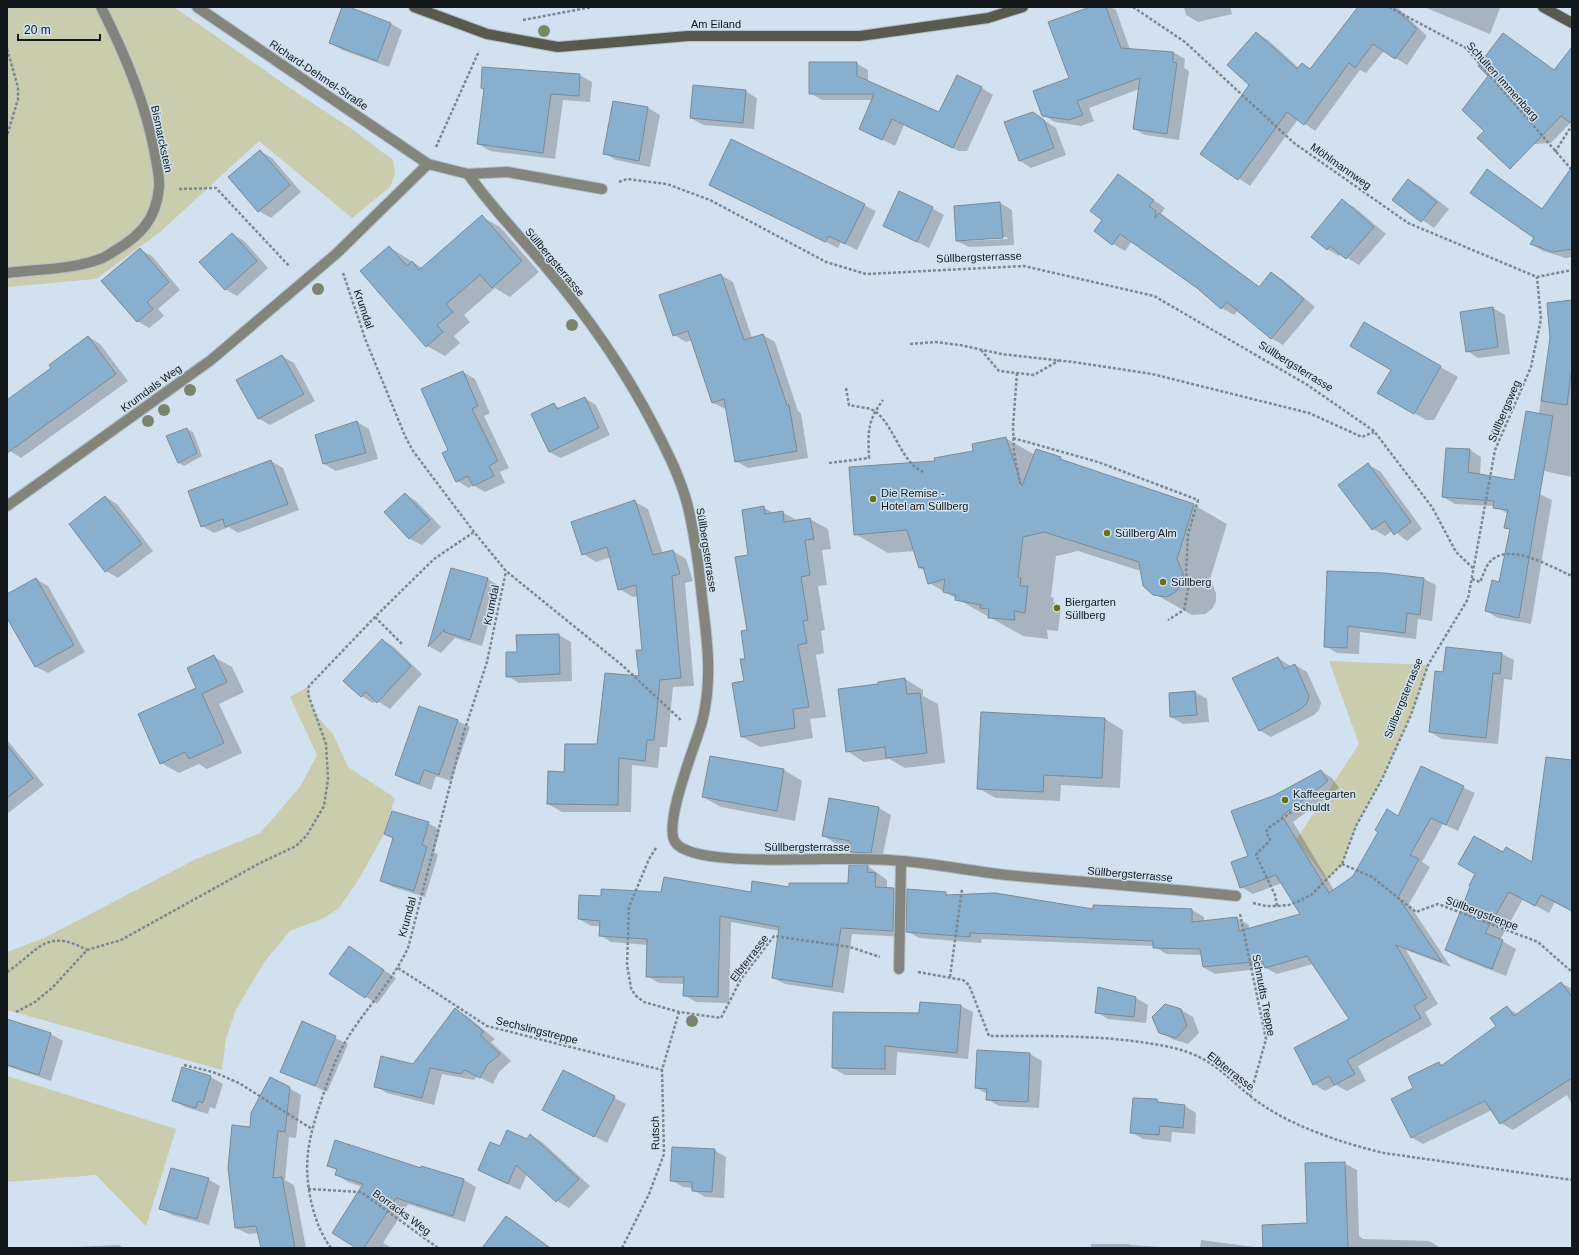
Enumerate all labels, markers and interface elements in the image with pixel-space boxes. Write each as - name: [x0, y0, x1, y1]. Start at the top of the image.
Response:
- scale bar: [18, 16, 100, 42]
- street label: Am Eiland: [691, 18, 741, 30]
- text: 20 m: [24, 23, 51, 37]
- street label: Richard-Dehmel-Straße: [267, 38, 371, 112]
- street label: Schulten Immenbarg: [1465, 39, 1541, 123]
- street label: Bismarckstein: [149, 104, 175, 174]
- street label: Möhlmannweg: [1308, 141, 1374, 191]
- street label: Süllbergsterrasse: [523, 225, 587, 299]
- street label: Süllbergsterrasse: [936, 250, 1022, 264]
- street label: Krumdal: [352, 288, 376, 330]
- street label: Süllbergsterrasse: [1257, 338, 1335, 394]
- street label: Krumdals Weg: [118, 362, 184, 414]
- street label: Süllbergsweg: [1486, 378, 1522, 444]
- place label: Die Remise - Hotel am Süllberg: [881, 487, 968, 512]
- marker: Die Remise - Hotel am Süllberg: [868, 494, 878, 504]
- street label: Süllbergsterrasse: [694, 507, 720, 593]
- place label: Süllberg Alm: [1115, 527, 1177, 539]
- marker: Süllberg Alm: [1102, 528, 1112, 538]
- place label: Süllberg: [1171, 576, 1211, 588]
- marker: Süllberg: [1158, 577, 1168, 587]
- street label: Krumdal: [481, 584, 501, 626]
- place label: Biergarten Süllberg: [1065, 596, 1116, 621]
- marker: Biergarten Süllberg: [1052, 603, 1062, 613]
- street label: Süllbergsterrasse: [1381, 656, 1425, 740]
- place label: Kaffeegarten Schuldt: [1293, 788, 1356, 813]
- marker: Kaffeegarten Schuldt: [1280, 795, 1290, 805]
- street label: Süllbergsterrasse: [764, 841, 850, 853]
- street label: Süllbergsterrasse: [1087, 864, 1173, 884]
- street label: Süllbergstreppe: [1444, 894, 1520, 932]
- street label: Krumdal: [396, 896, 418, 938]
- street label: Elbterrasse: [727, 932, 771, 984]
- street label: Schnudts Treppe: [1250, 953, 1278, 1037]
- street label: Sechslingstreppe: [495, 1014, 579, 1046]
- street label: Elbterrasse: [1205, 1049, 1257, 1093]
- street label: Rutsch: [649, 1116, 661, 1150]
- street label: Borracks Weg: [371, 1187, 433, 1237]

